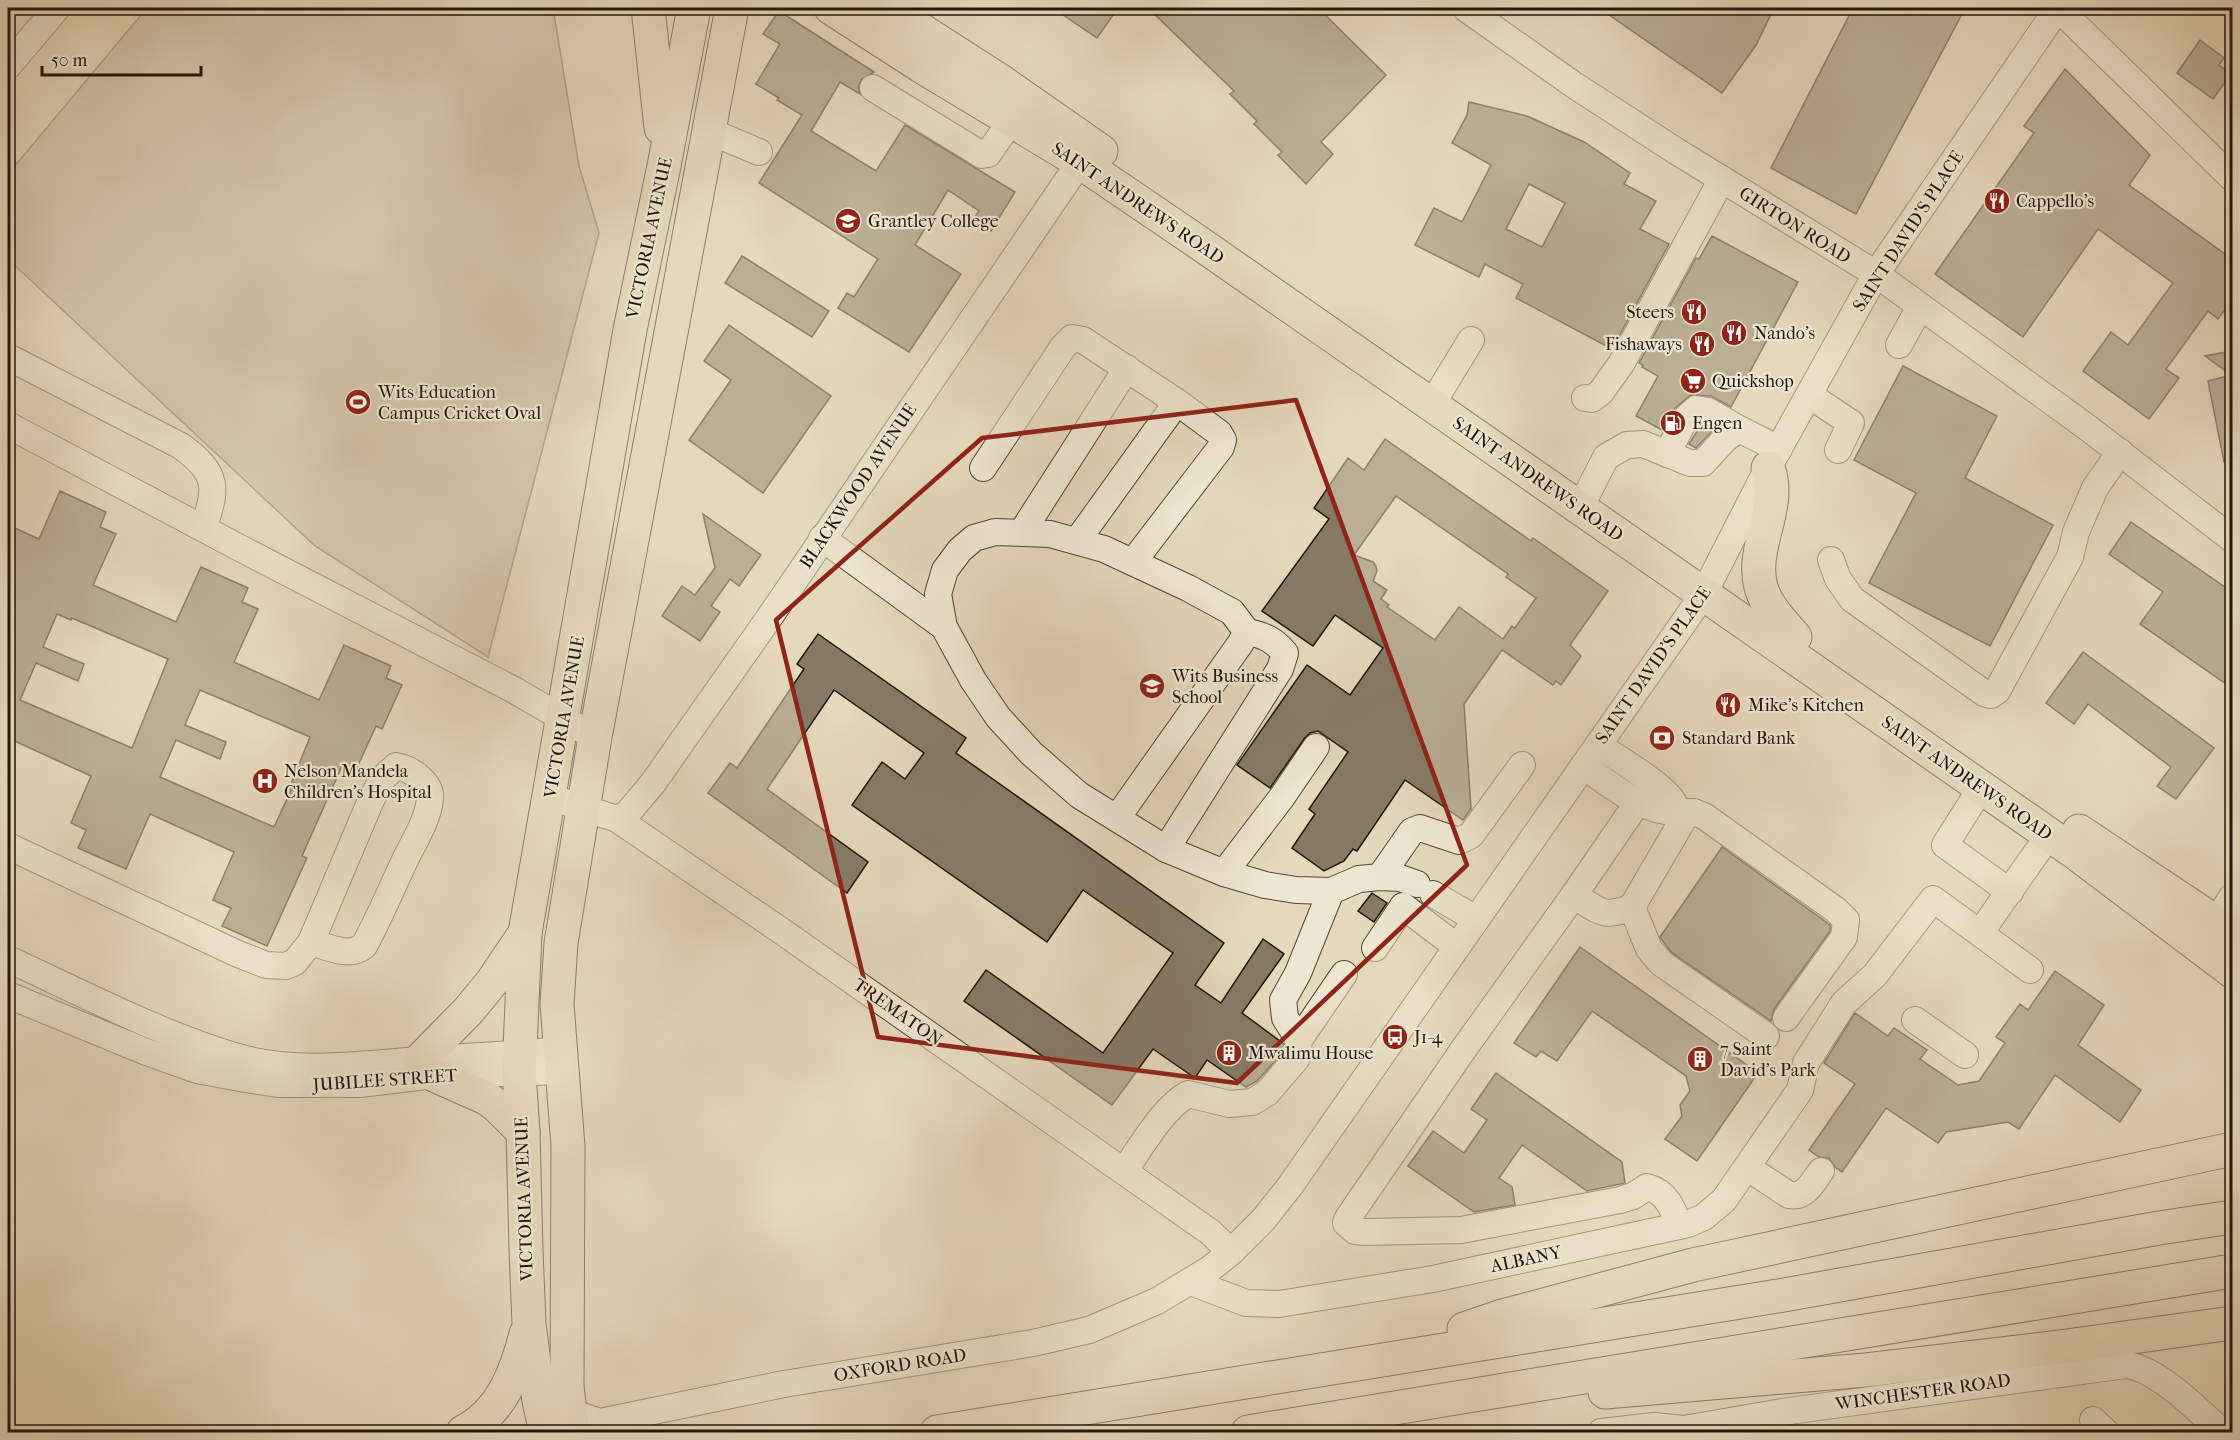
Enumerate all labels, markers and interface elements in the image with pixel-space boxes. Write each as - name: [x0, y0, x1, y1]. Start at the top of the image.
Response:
- scale bar: [42, 39, 201, 77]
- text: 50 m: [51, 50, 88, 71]
- street label: SAINT ANDREWS ROAD: [1048, 138, 1228, 269]
- street label: SAINT DAVID'S PLACE: [1849, 147, 1968, 316]
- street label: VICTORIA AVENUE: [622, 155, 677, 322]
- street label: GIRTON ROAD: [1735, 183, 1854, 268]
- restaurant icon: Cappello's: [1982, 186, 2012, 216]
- place label: Cappello's: [2016, 191, 2094, 212]
- school or university icon: Grantley College: [833, 206, 863, 236]
- place label: Grantley College: [868, 211, 999, 232]
- restaurant icon: Steers: [1679, 297, 1709, 327]
- place label: Steers: [1626, 302, 1674, 323]
- restaurant icon: Nando's: [1719, 318, 1749, 348]
- place label: Nando's: [1754, 323, 1816, 344]
- restaurant icon: Fishaways: [1687, 329, 1717, 359]
- place label: Fishaways: [1605, 334, 1682, 355]
- supermarket icon: Quickshop: [1678, 366, 1708, 396]
- place label: Quickshop: [1712, 371, 1794, 392]
- place label: Wits Education Campus Cricket Oval: [377, 382, 541, 424]
- sports icon: Wits Education Campus Cricket Oval: [343, 387, 373, 417]
- street label: BLACKWOOD AVENUE: [795, 400, 921, 573]
- fuel station icon: Engen: [1658, 408, 1688, 438]
- street label: SAINT ANDREWS ROAD: [1448, 413, 1627, 546]
- place label: Engen: [1692, 413, 1743, 434]
- street label: SAINT DAVID'S PLACE: [1591, 583, 1716, 748]
- street label: VICTORIA AVENUE: [540, 634, 589, 801]
- place label: Wits Business School: [1171, 666, 1278, 708]
- school or university icon: Wits Business School: [1137, 671, 1167, 701]
- restaurant icon: Mike's Kitchen: [1713, 690, 1743, 720]
- place label: Mike's Kitchen: [1748, 695, 1864, 716]
- street label: SAINT ANDREWS ROAD: [1877, 712, 2056, 845]
- bank icon: Standard Bank: [1647, 723, 1677, 753]
- place label: Standard Bank: [1682, 728, 1796, 749]
- place label: Nelson Mandela Children's Hospital: [284, 761, 432, 803]
- hospital icon: Nelson Mandela Children's Hospital: [250, 766, 280, 796]
- street label: TREMATON: [849, 974, 946, 1051]
- bus stop icon: J1-4: [1380, 1022, 1410, 1052]
- place label: J1-4: [1412, 1027, 1443, 1048]
- building icon: Mwalimu House: [1214, 1038, 1244, 1068]
- place label: 7 Saint David's Park: [1720, 1039, 1817, 1081]
- place label: Mwalimu House: [1248, 1043, 1374, 1064]
- building icon: 7 Saint David's Park: [1685, 1044, 1715, 1074]
- street label: JUBILEE STREET: [310, 1065, 459, 1096]
- street label: VICTORIA AVENUE: [511, 1116, 538, 1283]
- street label: ALBANY: [1488, 1242, 1564, 1277]
- street label: OXFORD ROAD: [832, 1345, 968, 1386]
- street label: WINCHESTER ROAD: [1833, 1370, 2012, 1415]

